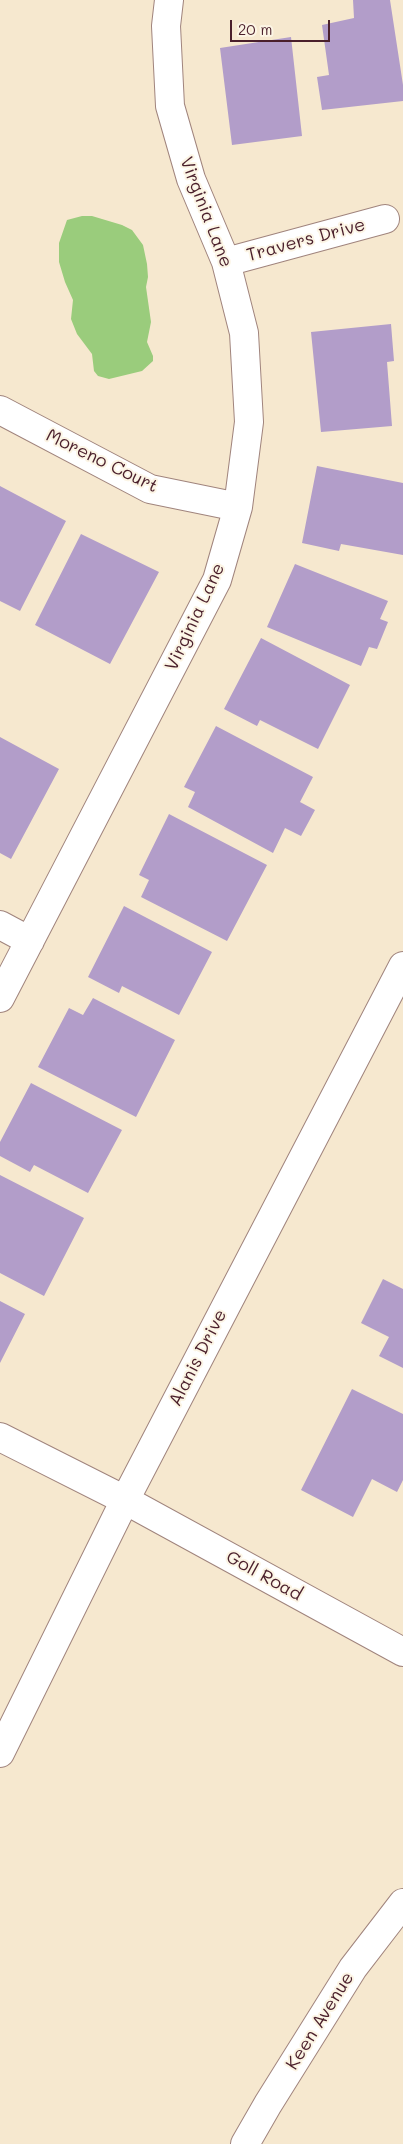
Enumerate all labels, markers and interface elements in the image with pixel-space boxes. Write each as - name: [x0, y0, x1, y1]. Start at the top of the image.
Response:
- scale bar: [233, 10, 333, 42]
- text: 20 m: [238, 19, 272, 39]
- street label: Virginia Lane: [175, 154, 237, 270]
- street label: Travers Drive: [244, 214, 368, 266]
- street label: Moreno Court: [42, 425, 162, 497]
- street label: Virginia Lane: [161, 560, 229, 674]
- street label: Alanis Drive: [164, 1306, 232, 1410]
- street label: Goll Road: [222, 1546, 306, 1606]
- street label: Keen Avenue: [281, 1968, 359, 2074]

